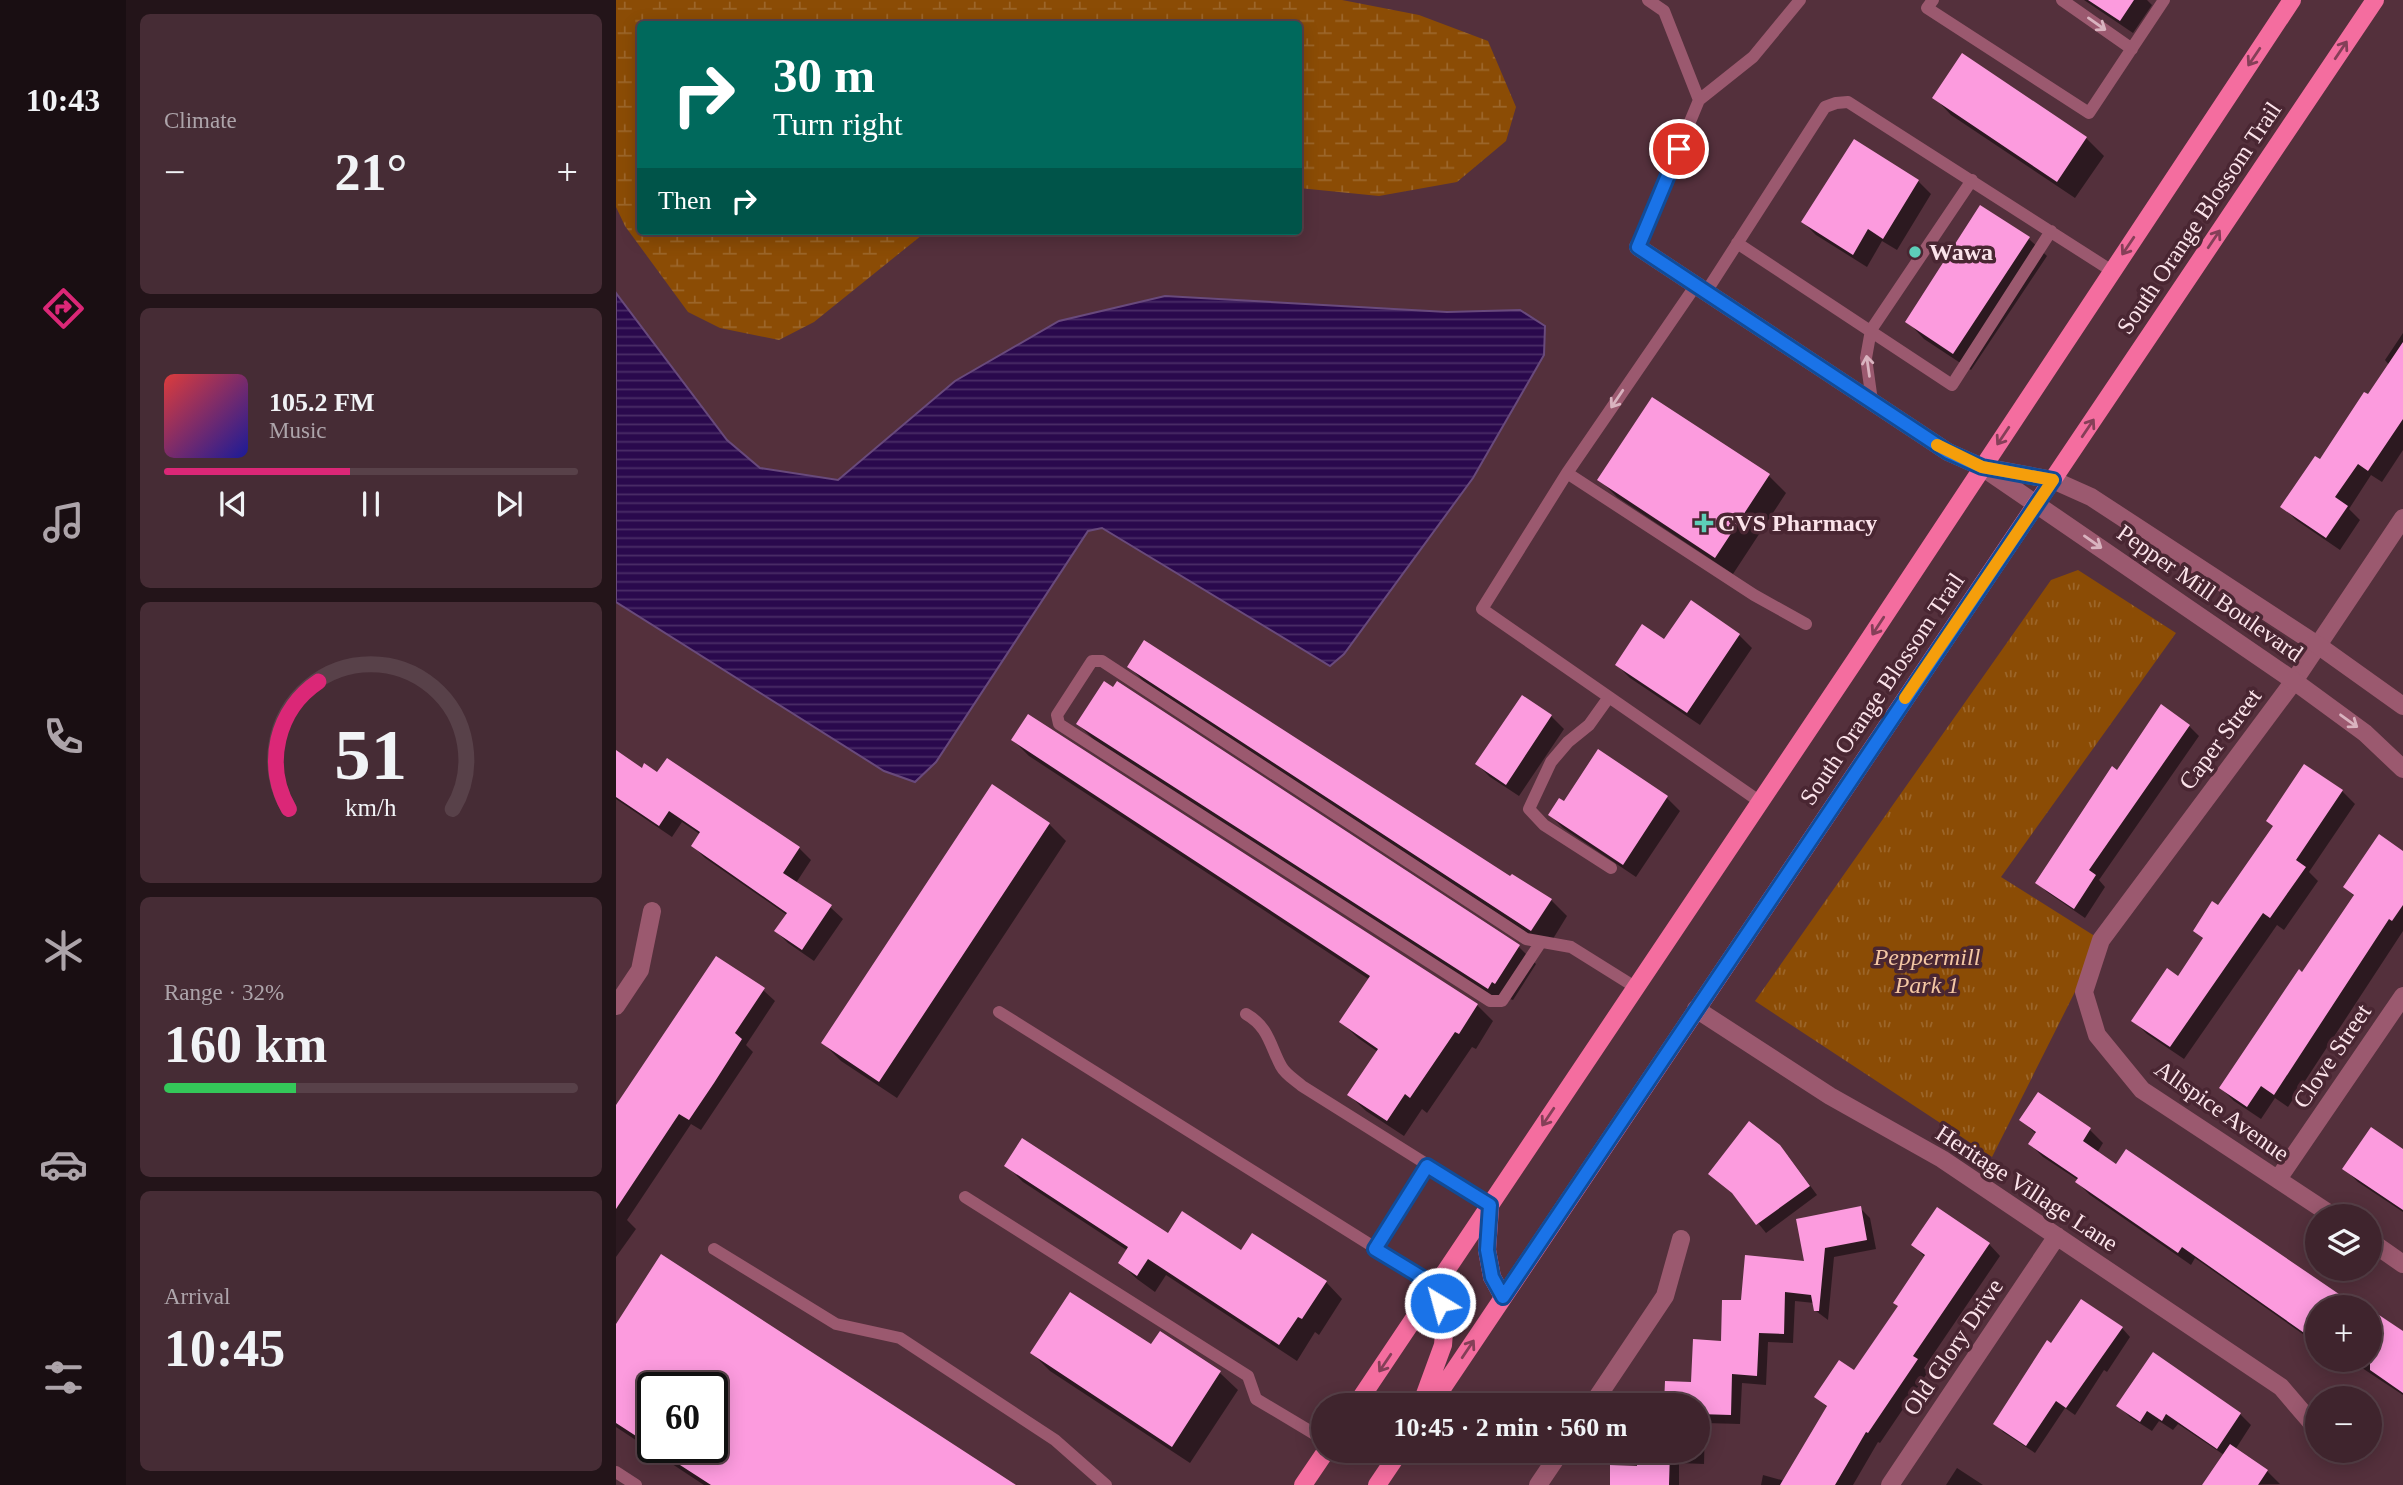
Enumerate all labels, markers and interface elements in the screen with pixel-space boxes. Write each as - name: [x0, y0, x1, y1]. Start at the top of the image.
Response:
- one-way arrow: [2087, 17, 2106, 31]
- one-way arrow: [2334, 41, 2348, 60]
- one-way arrow: [2247, 47, 2261, 66]
- text: 30 m: [773, 48, 875, 103]
- icon: right: [658, 49, 749, 140]
- text: 10:43: [26, 82, 100, 118]
- street label: South Orange Blossom Trail: [2112, 97, 2287, 339]
- text: Turn right: [773, 106, 903, 142]
- text: Climate: [164, 108, 237, 133]
- pin: [1649, 119, 1709, 179]
- icon: arrive: [1660, 130, 1698, 168]
- text: 21°: [335, 144, 407, 201]
- text: −: [164, 151, 185, 193]
- text: +: [557, 151, 578, 193]
- icon: right: [725, 182, 763, 220]
- text: Then: [658, 186, 711, 215]
- one-way arrow: [2207, 230, 2222, 249]
- one-way arrow: [2121, 236, 2135, 256]
- place label: Wawa: [1929, 239, 1993, 265]
- marker: Wawa: [1907, 244, 1923, 260]
- icon: directions: [39, 284, 88, 333]
- one-way arrow: [1862, 355, 1875, 378]
- text: 105.2 FM: [269, 388, 374, 417]
- one-way arrow: [1610, 389, 1624, 409]
- text: Music: [269, 418, 327, 443]
- one-way arrow: [2080, 419, 2095, 438]
- one-way arrow: [1995, 426, 2010, 445]
- icon: previous: [214, 485, 252, 523]
- icon: pause: [352, 485, 390, 523]
- icon: next: [490, 485, 528, 523]
- icon: music: [39, 498, 88, 547]
- place label: CVS Pharmacy: [1718, 510, 1877, 536]
- marker: CVS Pharmacy: [1696, 515, 1712, 531]
- street label: Pepper Mill Boulevard: [2112, 519, 2308, 667]
- one-way arrow: [2083, 535, 2102, 549]
- street label: South Orange Blossom Trail: [1795, 568, 1970, 810]
- one-way arrow: [1870, 616, 1885, 635]
- street label: Caper Street: [2174, 683, 2266, 794]
- icon: phone: [39, 712, 88, 761]
- one-way arrow: [2340, 713, 2359, 728]
- text: 51: [335, 714, 407, 795]
- text: km/h: [345, 793, 397, 820]
- icon: climate: [39, 926, 88, 975]
- park label: Peppermill Park 1: [1873, 944, 1981, 998]
- text: Range · 32%: [164, 980, 284, 1005]
- street label: Clove Street: [2288, 999, 2376, 1113]
- text: 160 km: [164, 1016, 327, 1073]
- street label: Allspice Avenue: [2150, 1055, 2294, 1167]
- one-way arrow: [1541, 1107, 1556, 1126]
- street label: Heritage Village Lane: [1931, 1120, 2123, 1256]
- icon: car: [39, 1140, 88, 1189]
- map controls: [2305, 1204, 2382, 1463]
- button: layers: [2305, 1204, 2382, 1281]
- position arrow: [1403, 1266, 1477, 1340]
- street label: Old Glory Drive: [1898, 1274, 2008, 1420]
- text: Arrival: [164, 1284, 230, 1309]
- button: +: [2305, 1295, 2382, 1372]
- text: 10:45: [164, 1320, 285, 1377]
- one-way arrow: [1462, 1339, 1476, 1359]
- icon: filters: [39, 1353, 88, 1402]
- one-way arrow: [1377, 1353, 1392, 1372]
- speed limit sign: 60: [637, 1372, 728, 1463]
- button: −: [2305, 1386, 2382, 1463]
- text: 10:45 · 2 min · 560 m: [1394, 1413, 1628, 1442]

